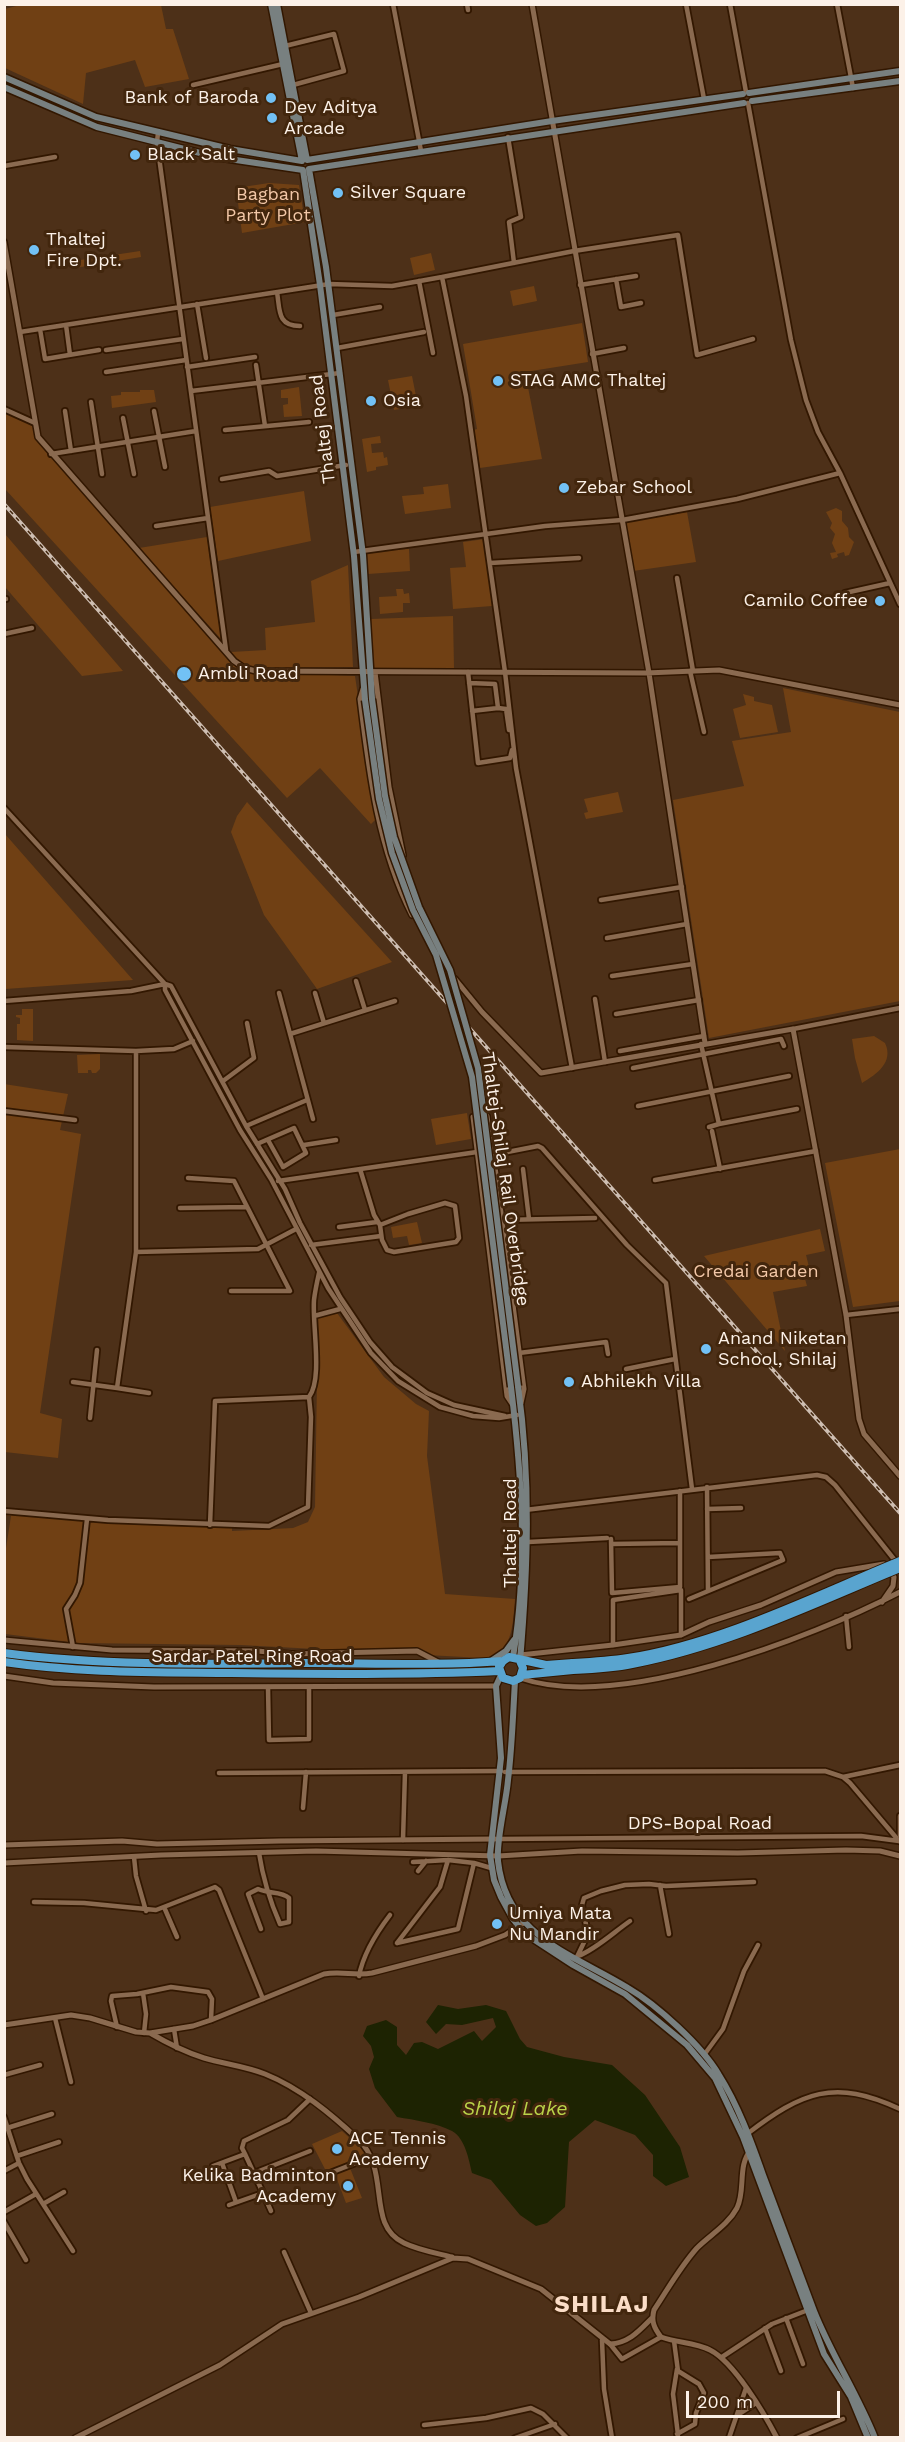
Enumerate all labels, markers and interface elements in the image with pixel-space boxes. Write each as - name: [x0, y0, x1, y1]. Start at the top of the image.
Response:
- place label: Bank of Baroda: [124, 87, 259, 109]
- marker: Bank of Baroda: [264, 91, 278, 105]
- place label: Dev Aditya Arcade: [284, 97, 377, 140]
- marker: Dev Aditya Arcade: [265, 111, 279, 125]
- place label: Black Salt: [147, 144, 235, 166]
- marker: Black Salt: [128, 148, 142, 162]
- place label: Silver Square: [350, 182, 466, 204]
- park label: Bagban Party Plot: [225, 184, 311, 226]
- marker: Silver Square: [331, 186, 345, 200]
- place label: Thaltej Fire Dpt.: [46, 229, 122, 272]
- marker: Thaltej Fire Dpt.: [27, 243, 41, 257]
- place label: STAG AMC Thaltej: [510, 370, 666, 392]
- street label: Thaltej Road: [306, 373, 340, 485]
- marker: STAG AMC Thaltej: [491, 374, 505, 388]
- place label: Osia: [383, 390, 421, 412]
- marker: Osia: [364, 394, 378, 408]
- place label: Zebar School: [576, 477, 692, 499]
- marker: Zebar School: [557, 481, 571, 495]
- place label: Camilo Coffee: [743, 590, 868, 612]
- marker: Camilo Coffee: [873, 594, 887, 608]
- place label: Ambli Road: [198, 663, 299, 685]
- marker: Ambli Road: [175, 665, 193, 683]
- street label: Thaltej-Shilaj Rail Overbridge: [476, 1051, 534, 1307]
- park label: Credai Garden: [693, 1261, 819, 1283]
- place label: Anand Niketan School, Shilaj: [718, 1328, 847, 1370]
- marker: Anand Niketan School, Shilaj: [699, 1342, 713, 1356]
- place label: Abhilekh Villa: [581, 1371, 701, 1393]
- marker: Abhilekh Villa: [562, 1375, 576, 1389]
- street label: Thaltej Road: [500, 1478, 522, 1588]
- street label: Sardar Patel Ring Road: [151, 1646, 353, 1668]
- street label: DPS-Bopal Road: [628, 1813, 772, 1835]
- place label: Umiya Mata Nu Mandir: [509, 1903, 612, 1946]
- marker: Umiya Mata Nu Mandir: [490, 1917, 504, 1931]
- water label: Shilaj Lake: [462, 2097, 568, 2121]
- place label: ACE Tennis Academy: [349, 2128, 446, 2170]
- marker: ACE Tennis Academy: [330, 2142, 344, 2156]
- place label: Kelika Badminton Academy: [182, 2165, 336, 2208]
- marker: Kelika Badminton Academy: [341, 2179, 355, 2193]
- district label: SHILAJ: [554, 2291, 650, 2319]
- scale bar: [689, 2379, 844, 2417]
- text: 200 m: [697, 2391, 753, 2412]

